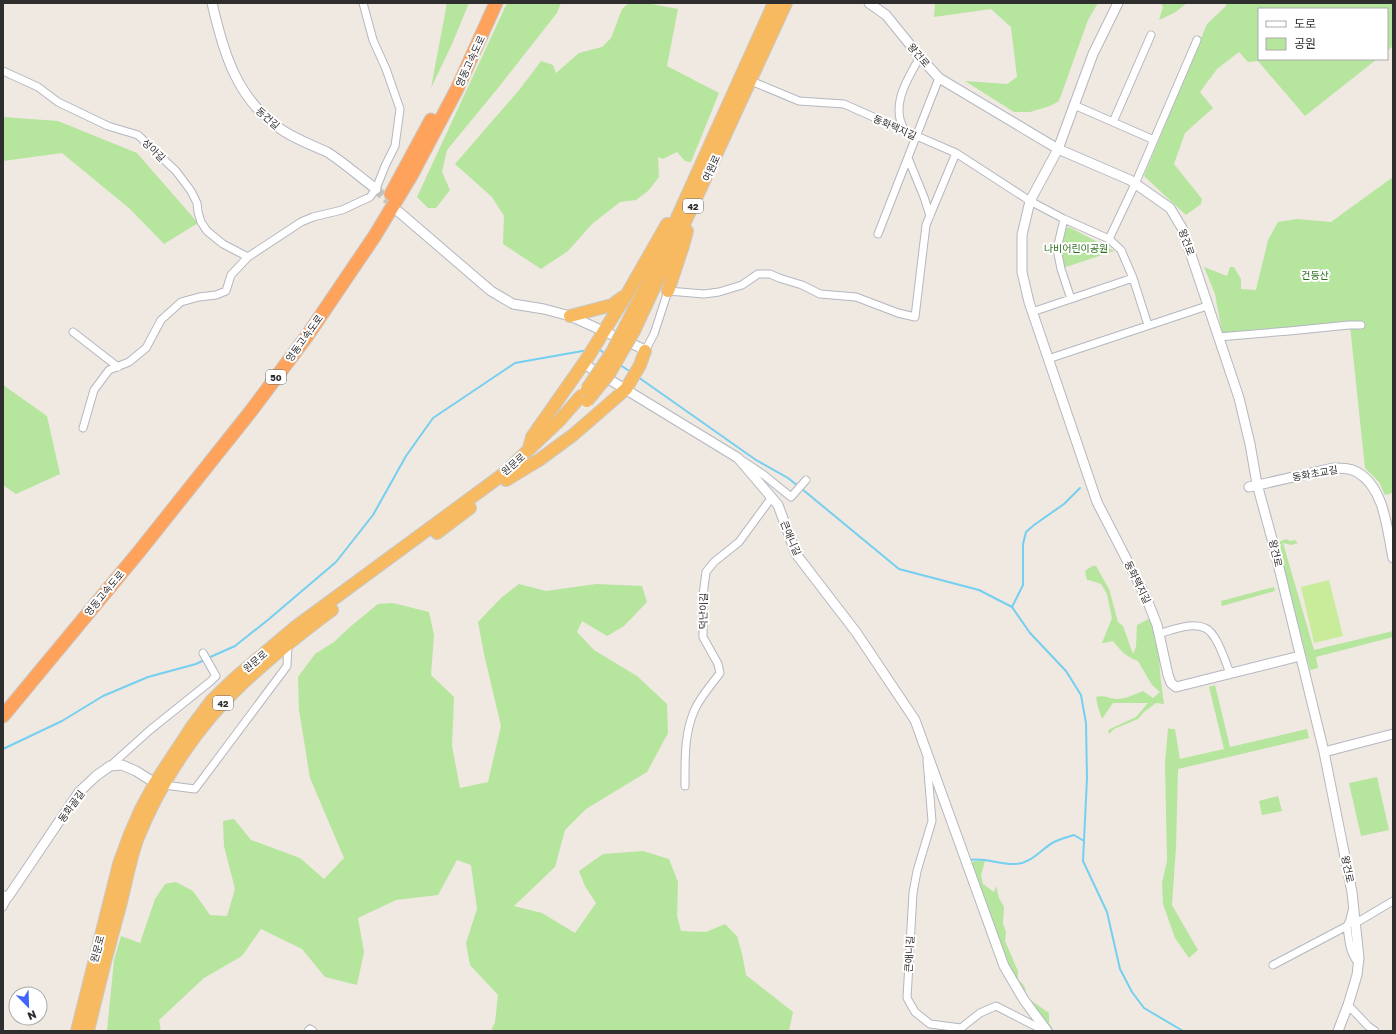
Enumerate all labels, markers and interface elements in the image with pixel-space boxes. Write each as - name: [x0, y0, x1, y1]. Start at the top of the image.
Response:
- legend: [1258, 8, 1388, 60]
- text: 도로: [1294, 16, 1316, 31]
- street label: 영동고속도로: [453, 33, 487, 89]
- text: 공원: [1294, 36, 1316, 51]
- street label: 왕건로: [906, 41, 932, 69]
- street label: 동건길: [254, 104, 282, 132]
- street label: 동화택지길: [872, 112, 918, 142]
- street label: 성아길: [140, 136, 168, 164]
- street label: 여원로: [700, 153, 722, 183]
- road number: 42: [683, 199, 703, 213]
- street label: 왕건로: [1177, 227, 1197, 257]
- park label: 나비어린이공원: [1044, 242, 1108, 254]
- park label: 건등산: [1301, 269, 1329, 281]
- street label: 영동고속도로: [283, 312, 325, 364]
- road number: 50: [266, 370, 286, 384]
- street label: 원문로: [499, 450, 527, 478]
- street label: 동화초교길: [1291, 463, 1339, 483]
- street label: 큰애니길: [778, 519, 804, 557]
- street label: 왕건로: [1267, 538, 1285, 568]
- street label: 동화택지길: [1123, 559, 1153, 605]
- street label: 영동고속도로: [82, 568, 126, 618]
- street label: 덕난이길: [697, 592, 709, 630]
- street label: 원문로: [241, 648, 269, 674]
- road number: 42: [213, 696, 233, 710]
- street label: 동화골길: [55, 788, 87, 824]
- street label: 왕건로: [1339, 854, 1357, 884]
- street label: 원문로: [88, 934, 106, 964]
- street label: 큰애니길: [902, 935, 916, 973]
- north arrow: [8, 986, 48, 1026]
- text: N: [26, 1008, 38, 1023]

